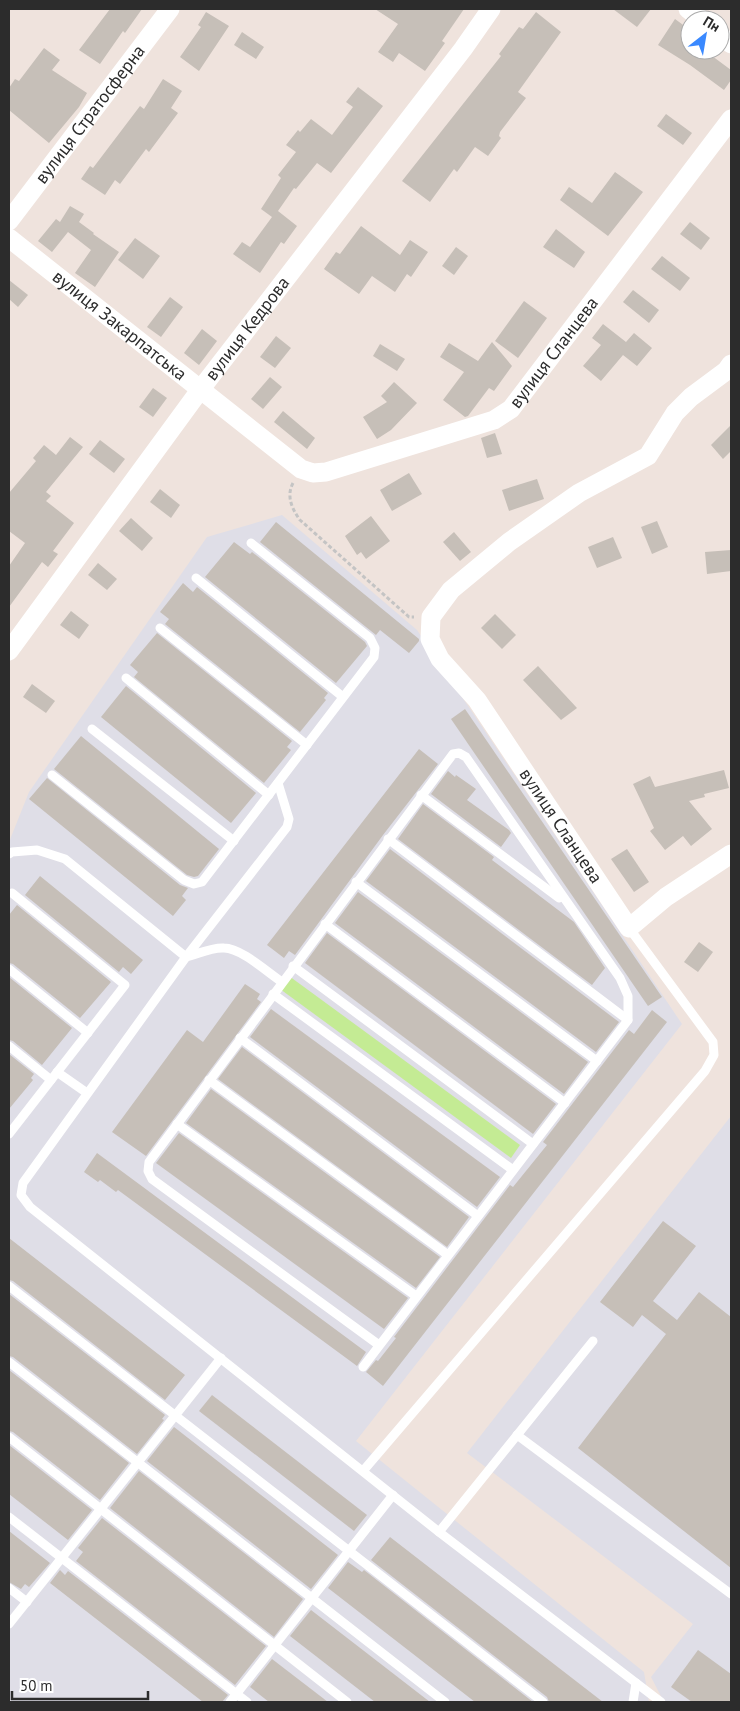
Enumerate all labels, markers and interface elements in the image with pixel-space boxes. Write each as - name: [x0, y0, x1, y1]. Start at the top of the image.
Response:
- north arrow: [680, 10, 730, 60]
- text: Пн: [700, 12, 723, 36]
- street label: вулиця Стратосферна: [30, 40, 150, 188]
- street label: вулиця Закарпатська: [48, 265, 192, 385]
- street label: вулиця Кедрова: [200, 272, 294, 385]
- street label: вулиця Сланцева: [504, 292, 603, 412]
- street label: вулиця Сланцева: [515, 763, 608, 887]
- scale bar: [12, 1668, 149, 1700]
- text: 50 m: [20, 1676, 53, 1695]

